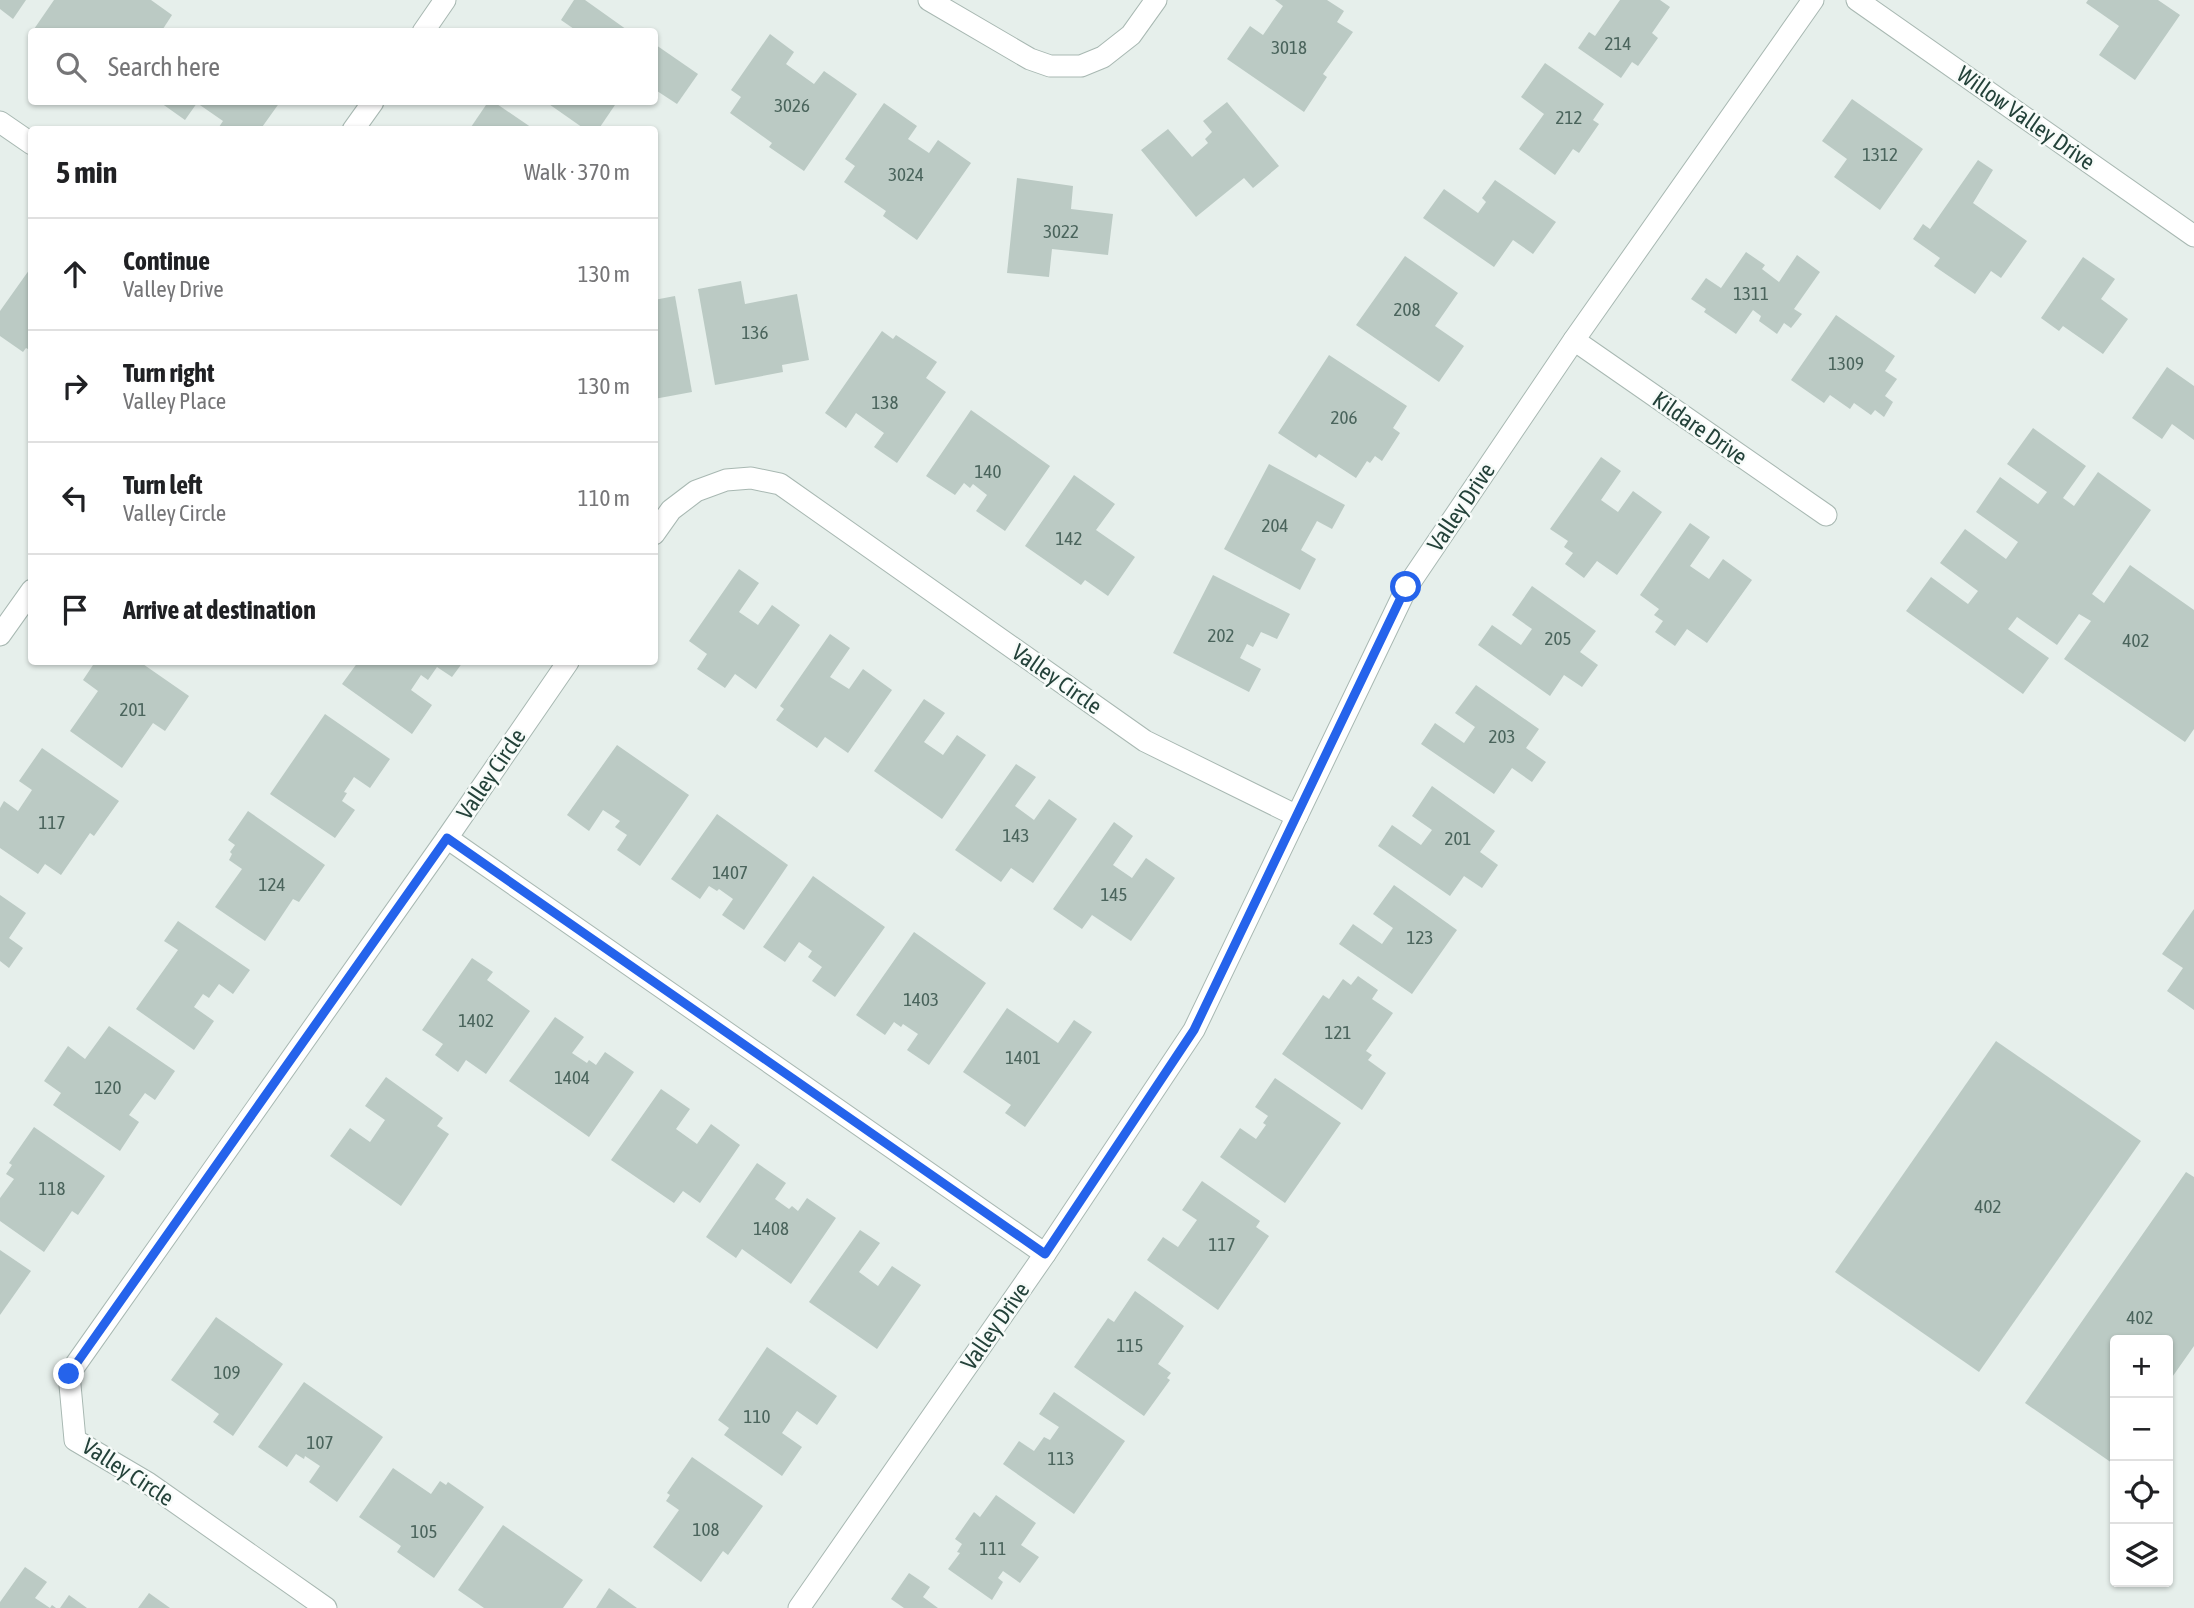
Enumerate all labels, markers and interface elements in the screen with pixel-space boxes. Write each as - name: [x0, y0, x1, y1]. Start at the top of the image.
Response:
- search box: [28, 28, 658, 105]
- house number: 214: [1605, 32, 1631, 54]
- house number: 3018: [1271, 36, 1307, 58]
- icon: search: [52, 48, 90, 86]
- text: Search here: [108, 52, 220, 82]
- street label: Willow Valley Drive: [1952, 61, 2100, 175]
- house number: 3026: [774, 94, 810, 116]
- house number: 212: [1556, 106, 1582, 128]
- house number: 1312: [1862, 143, 1898, 165]
- text: 5 min: [56, 155, 117, 189]
- text: Walk · 370 m: [524, 159, 630, 185]
- house number: 3024: [888, 163, 924, 185]
- house number: 3022: [1043, 220, 1079, 242]
- text: Continue: [123, 246, 210, 276]
- icon: ahead: [56, 255, 94, 293]
- text: 130 m: [578, 261, 630, 287]
- text: Valley Drive: [123, 276, 224, 302]
- house number: 1311: [1733, 282, 1769, 304]
- house number: 208: [1394, 298, 1420, 320]
- house number: 136: [742, 321, 768, 343]
- house number: 1309: [1828, 352, 1864, 374]
- text: Turn right: [123, 358, 214, 388]
- icon: right: [56, 367, 94, 405]
- text: 130 m: [578, 373, 630, 399]
- street label: Kildare Drive: [1648, 386, 1752, 470]
- text: Valley Place: [123, 388, 226, 414]
- house number: 138: [872, 391, 898, 413]
- house number: 206: [1331, 406, 1357, 428]
- street label: Valley Drive: [1422, 458, 1500, 556]
- house number: 140: [975, 460, 1001, 482]
- text: Turn left: [123, 470, 203, 500]
- icon: left: [56, 479, 94, 517]
- text: 110 m: [578, 485, 630, 511]
- text: Valley Circle: [123, 500, 226, 526]
- house number: 204: [1262, 514, 1288, 536]
- house number: 142: [1056, 527, 1082, 549]
- route start: [1390, 571, 1421, 602]
- icon: arrive: [56, 591, 94, 629]
- text: Arrive at destination: [123, 595, 316, 625]
- house number: 202: [1208, 624, 1234, 646]
- house number: 205: [1545, 627, 1571, 649]
- house number: 402: [2123, 629, 2149, 651]
- street label: Valley Circle: [1007, 639, 1107, 719]
- house number: 201: [120, 698, 146, 720]
- street label: Valley Circle: [451, 724, 531, 824]
- house number: 203: [1489, 725, 1515, 747]
- house number: 117: [39, 811, 65, 833]
- house number: 143: [1003, 824, 1029, 846]
- house number: 201: [1445, 827, 1471, 849]
- house number: 1407: [712, 861, 748, 883]
- house number: 124: [259, 873, 285, 895]
- house number: 145: [1101, 883, 1127, 905]
- house number: 123: [1407, 926, 1433, 948]
- house number: 1403: [903, 988, 939, 1010]
- house number: 1402: [458, 1009, 494, 1031]
- house number: 121: [1325, 1021, 1351, 1043]
- house number: 1401: [1005, 1046, 1041, 1068]
- house number: 1404: [554, 1066, 590, 1088]
- house number: 120: [95, 1076, 121, 1098]
- house number: 118: [39, 1177, 65, 1199]
- house number: 402: [1975, 1195, 2001, 1217]
- house number: 1408: [753, 1217, 789, 1239]
- house number: 117: [1209, 1233, 1235, 1255]
- street label: Valley Drive: [955, 1277, 1035, 1375]
- house number: 402: [2127, 1306, 2153, 1328]
- house number: 115: [1117, 1334, 1143, 1356]
- map controls: [2110, 1335, 2173, 1587]
- button: +: [2110, 1335, 2173, 1398]
- route end: [53, 1358, 84, 1389]
- house number: 109: [214, 1361, 240, 1383]
- button: −: [2110, 1398, 2173, 1461]
- house number: 110: [744, 1405, 770, 1427]
- house number: 107: [307, 1431, 333, 1453]
- street label: Valley Circle: [78, 1433, 178, 1511]
- house number: 113: [1048, 1447, 1074, 1469]
- button: locate: [2110, 1461, 2173, 1524]
- house number: 108: [693, 1518, 719, 1540]
- house number: 105: [411, 1520, 437, 1542]
- button: layers: [2110, 1524, 2173, 1587]
- house number: 111: [980, 1537, 1006, 1559]

